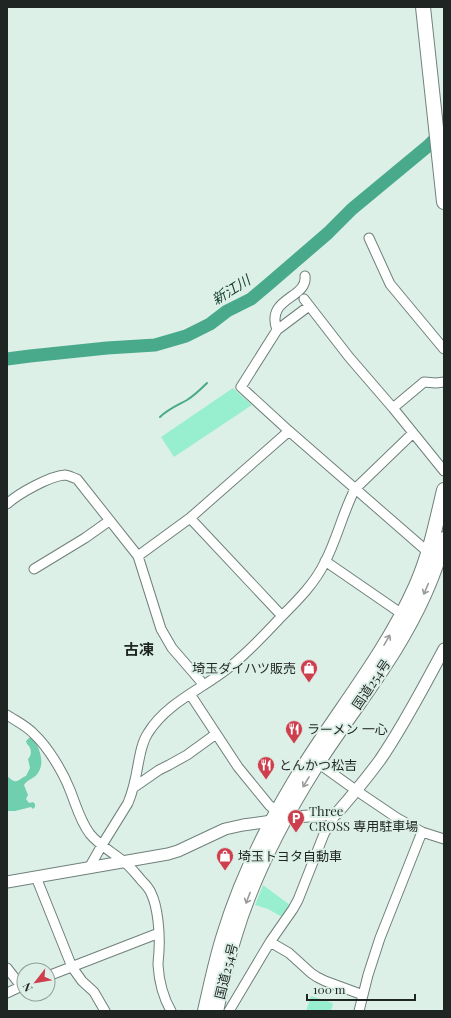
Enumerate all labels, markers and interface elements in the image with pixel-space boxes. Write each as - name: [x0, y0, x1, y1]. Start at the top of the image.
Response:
- water label: 新江川: [208, 269, 255, 309]
- one-way arrow: [422, 582, 429, 594]
- one-way arrow: [384, 634, 392, 646]
- district label: 古凍: [124, 639, 154, 659]
- street label: 国道254号: [348, 655, 394, 712]
- shop icon: 埼玉ダイハツ販売: [299, 658, 319, 683]
- place label: 埼玉ダイハツ販売: [192, 659, 296, 676]
- restaurant icon: ラーメン 一心: [284, 719, 304, 744]
- place label: ラーメン 一心: [307, 720, 388, 737]
- restaurant icon: とんかつ松吉: [256, 755, 276, 780]
- place label: とんかつ松吉: [279, 756, 357, 773]
- one-way arrow: [302, 776, 310, 788]
- place label: Three CROSS 専用駐車場: [309, 802, 418, 834]
- parking icon: Three CROSS 専用駐車場: [286, 808, 306, 833]
- shop icon: 埼玉トヨタ自動車: [215, 846, 235, 871]
- place label: 埼玉トヨタ自動車: [238, 847, 342, 864]
- one-way arrow: [243, 892, 251, 904]
- street label: 国道254号: [210, 941, 241, 1001]
- north arrow: [16, 962, 56, 1002]
- scale bar: [307, 976, 415, 1002]
- text: N: [18, 980, 35, 995]
- text: 100 m: [313, 981, 346, 997]

